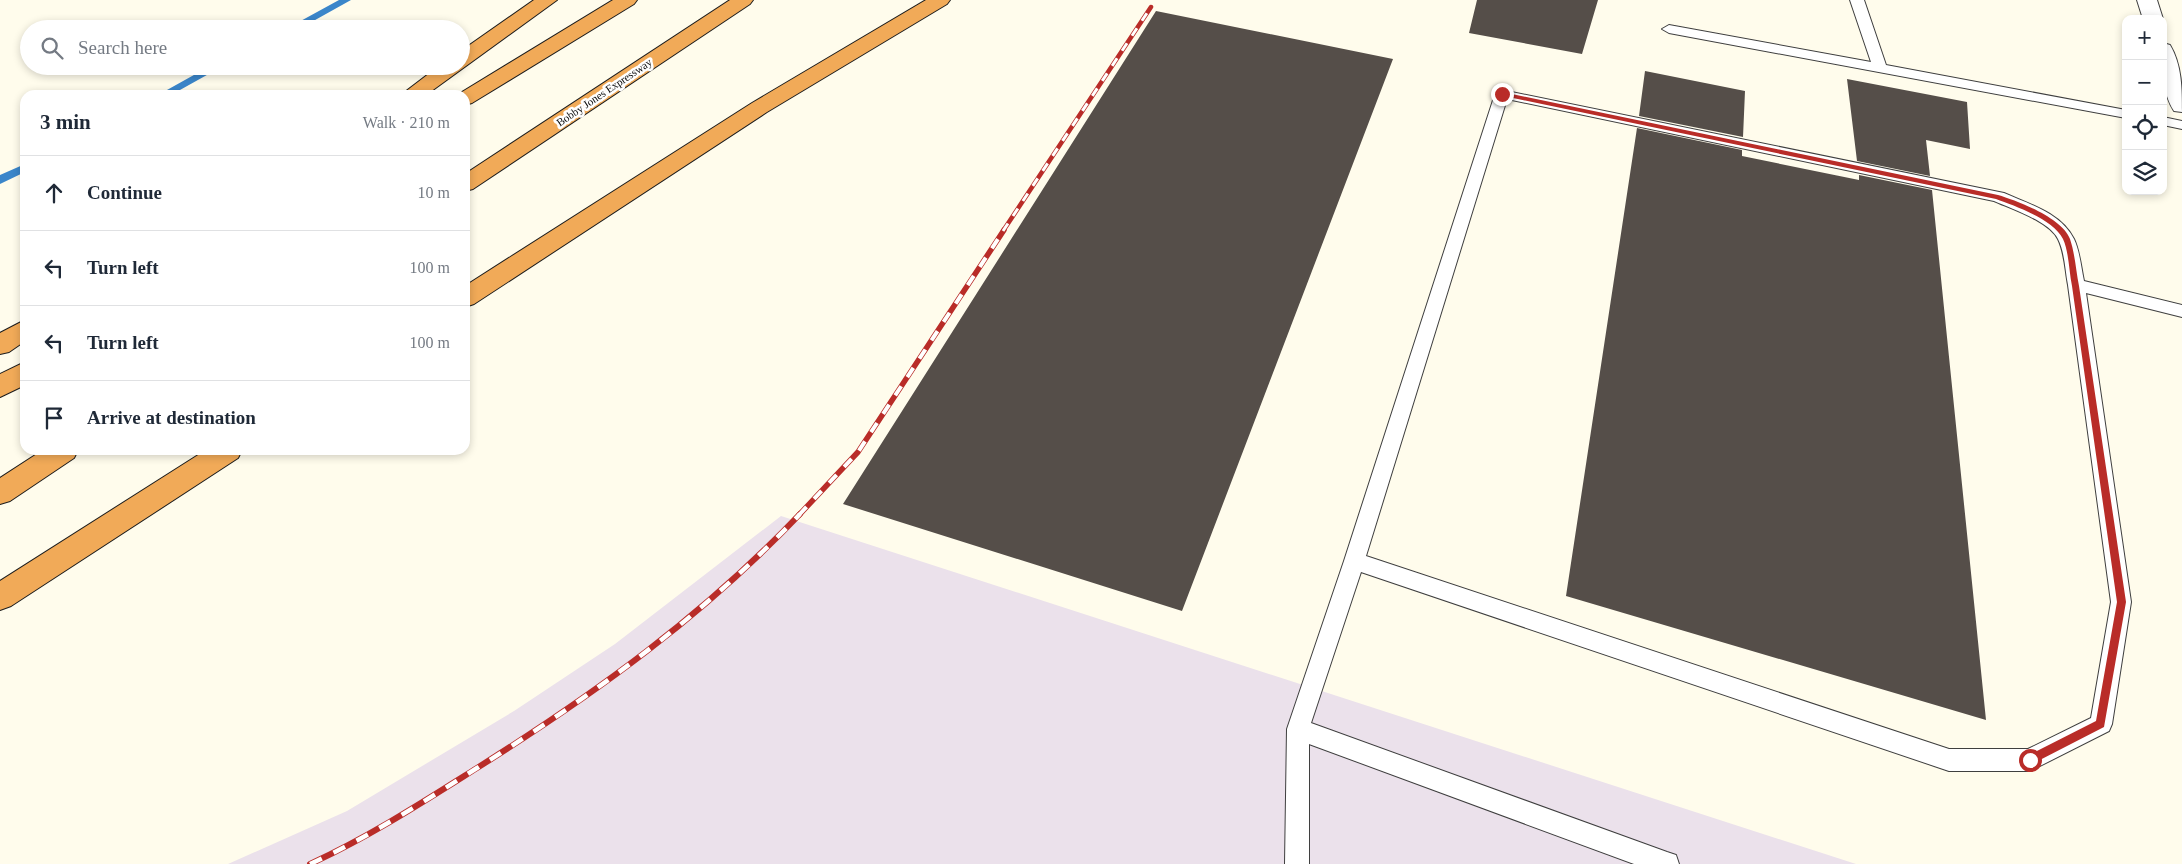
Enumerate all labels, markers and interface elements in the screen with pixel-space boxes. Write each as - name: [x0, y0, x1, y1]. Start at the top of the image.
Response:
- map controls: [2122, 15, 2167, 195]
- button: +: [2122, 15, 2167, 60]
- search box: [20, 20, 470, 75]
- icon: search: [38, 34, 66, 62]
- text: Search here: [78, 37, 167, 58]
- street label: Bobby Jones Expressway: [554, 55, 654, 128]
- button: −: [2122, 60, 2167, 105]
- route end: [1491, 83, 1514, 106]
- button: locate: [2122, 105, 2167, 150]
- text: 3 min: [40, 110, 91, 134]
- text: Walk · 210 m: [363, 114, 450, 131]
- button: layers: [2122, 150, 2167, 195]
- icon: ahead: [40, 179, 68, 207]
- text: Continue: [87, 182, 162, 203]
- text: 10 m: [418, 184, 450, 201]
- icon: left: [40, 254, 68, 282]
- text: Turn left: [87, 257, 159, 278]
- text: 100 m: [410, 259, 450, 276]
- icon: left: [40, 329, 68, 357]
- text: Turn left: [87, 332, 159, 353]
- text: 100 m: [410, 334, 450, 351]
- icon: arrive: [40, 404, 68, 432]
- text: Arrive at destination: [87, 407, 256, 428]
- route start: [2019, 749, 2042, 772]

